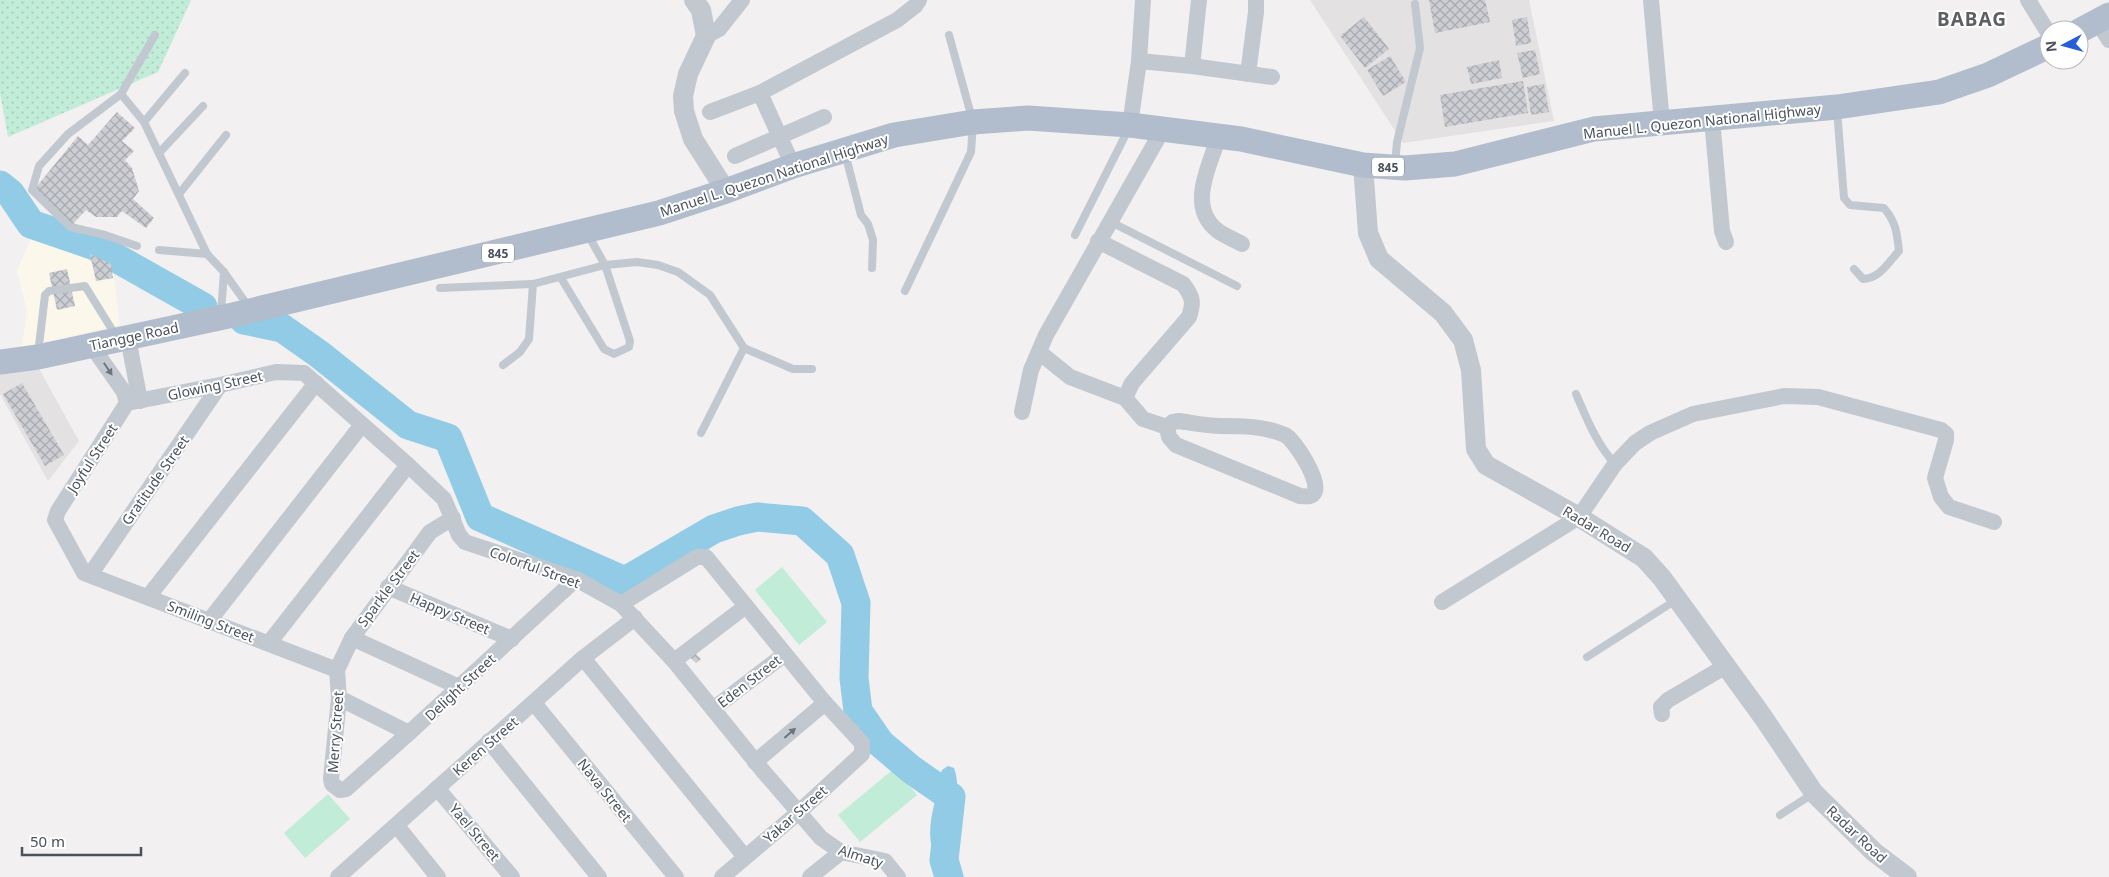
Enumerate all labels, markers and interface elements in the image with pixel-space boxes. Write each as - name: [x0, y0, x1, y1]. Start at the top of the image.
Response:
- district label: BABAG: [1937, 6, 2007, 32]
- north arrow: [2039, 20, 2089, 70]
- text: N: [2041, 40, 2061, 53]
- street label: Manuel L. Quezon National Highway: [1582, 99, 1823, 143]
- street label: Manuel L. Quezon National Highway: [657, 129, 891, 221]
- road number: 845: [1372, 158, 1404, 176]
- road number: 845: [482, 244, 514, 262]
- street label: Tiangge Road: [88, 317, 180, 355]
- one-way arrow: [103, 362, 113, 375]
- street label: Glowing Street: [166, 366, 264, 404]
- street label: Joyful Street: [61, 420, 121, 498]
- street label: Gratitude Street: [117, 431, 193, 529]
- street label: Radar Road: [1559, 501, 1635, 557]
- street label: Colorful Street: [487, 542, 583, 592]
- street label: Sparkle Street: [353, 546, 423, 630]
- street label: Happy Street: [407, 588, 493, 638]
- street label: Smiling Street: [165, 596, 257, 646]
- street label: Delight Street: [420, 649, 500, 725]
- street label: Eden Street: [713, 650, 785, 712]
- street label: Merry Street: [323, 690, 347, 774]
- street label: Keren Street: [448, 712, 522, 780]
- one-way arrow: [783, 727, 796, 738]
- street label: Nava Street: [574, 754, 636, 826]
- street label: Yakar Street: [759, 781, 831, 847]
- street label: Yael Street: [445, 799, 505, 865]
- street label: Radar Road: [1823, 801, 1891, 867]
- scale bar: [22, 824, 141, 856]
- text: 50 m: [30, 831, 65, 851]
- street label: Almaty: [836, 840, 886, 872]

